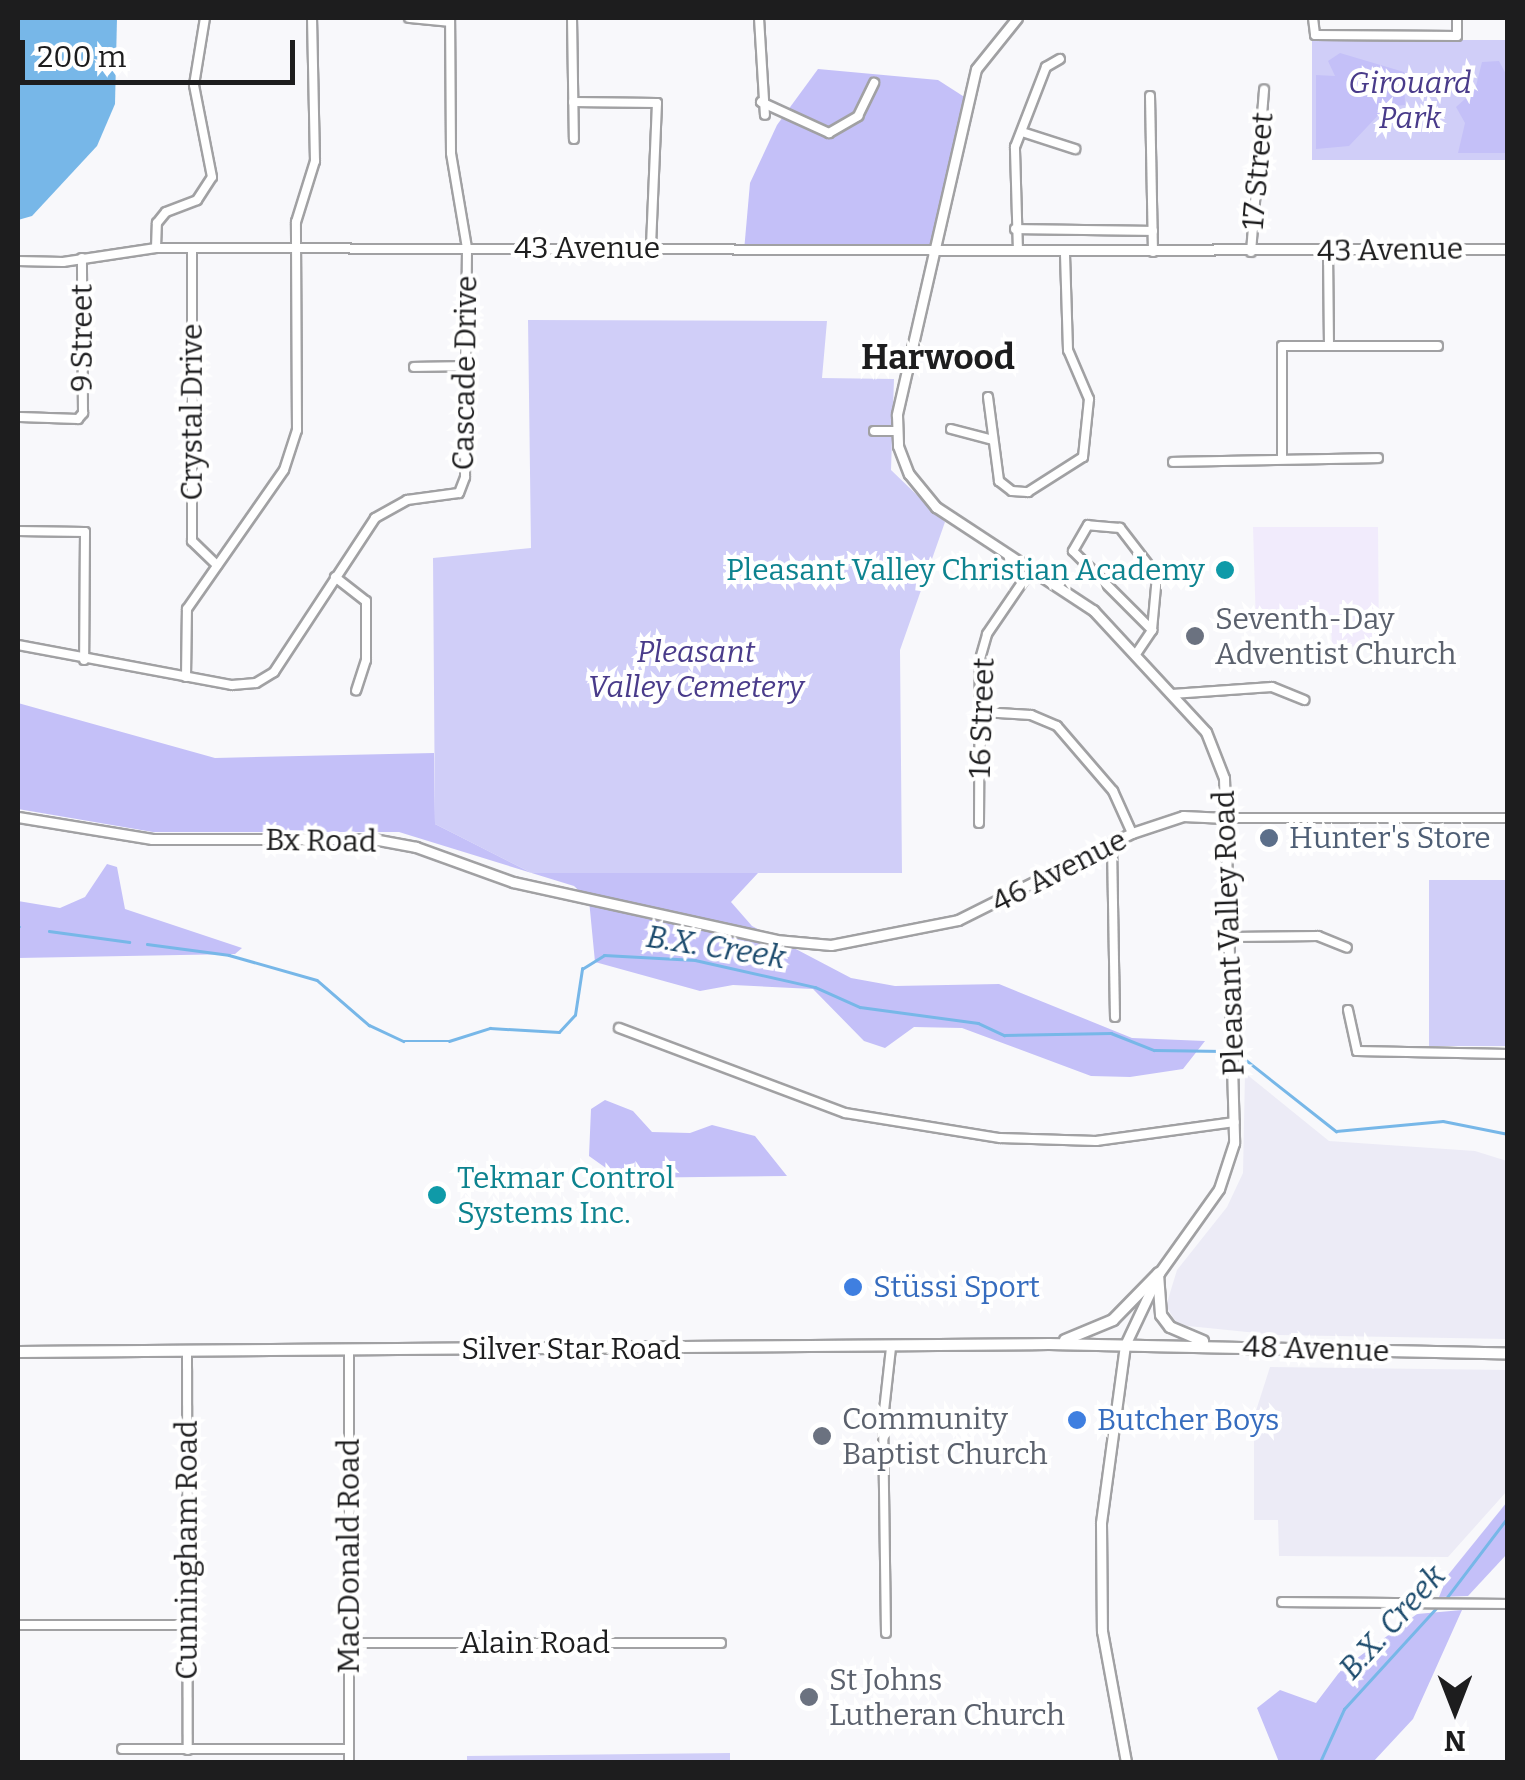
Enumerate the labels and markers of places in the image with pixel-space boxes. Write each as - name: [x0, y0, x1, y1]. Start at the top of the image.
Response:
- place label: Pleasant Valley Christian Academy: [726, 552, 1205, 588]
- marker: Pleasant Valley Christian Academy: [1214, 559, 1236, 581]
- place label: Seventh-Day Adventist Church: [1215, 601, 1456, 672]
- marker: Seventh-Day Adventist Church: [1184, 625, 1206, 647]
- place label: Hunter's Store: [1289, 820, 1491, 856]
- marker: Hunter's Store: [1258, 827, 1280, 849]
- place label: Tekmar Control Systems Inc.: [457, 1160, 674, 1230]
- marker: Tekmar Control Systems Inc.: [426, 1184, 448, 1206]
- place label: Stüssi Sport: [873, 1269, 1040, 1305]
- marker: Stüssi Sport: [842, 1276, 864, 1298]
- place label: Community Baptist Church: [842, 1401, 1048, 1472]
- place label: Butcher Boys: [1097, 1402, 1279, 1438]
- marker: Butcher Boys: [1066, 1409, 1088, 1431]
- marker: Community Baptist Church: [811, 1425, 833, 1447]
- place label: St Johns Lutheran Church: [829, 1662, 1065, 1732]
- marker: St Johns Lutheran Church: [798, 1686, 820, 1708]

